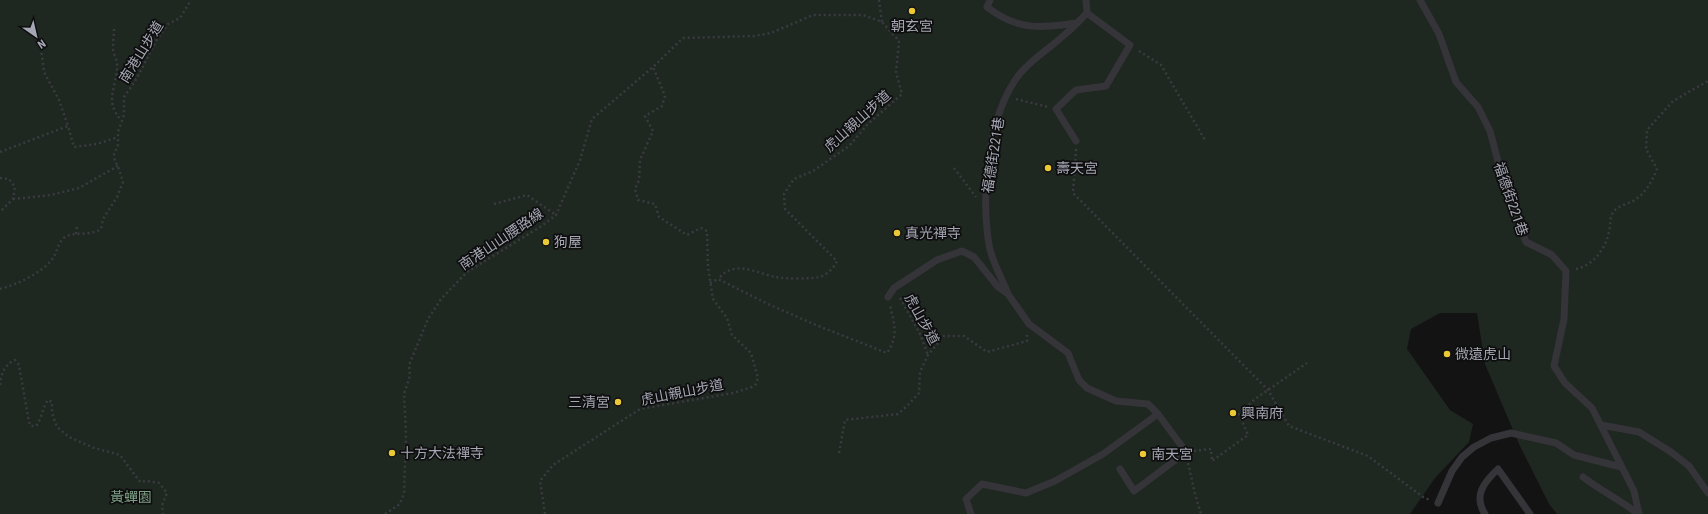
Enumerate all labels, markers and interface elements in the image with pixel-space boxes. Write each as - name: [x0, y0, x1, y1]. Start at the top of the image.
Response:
- marker: 朝玄宮: [907, 6, 917, 16]
- north arrow: [16, 16, 56, 56]
- street label: 南港山步道: [116, 18, 166, 86]
- place label: 朝玄宮: [891, 18, 933, 34]
- text: N: [35, 37, 48, 51]
- street label: 虎山親山步道: [820, 87, 894, 155]
- street label: 福德街221巷: [979, 116, 1007, 194]
- place label: 壽天宮: [1056, 160, 1098, 176]
- street label: 福德街221巷: [1491, 160, 1531, 238]
- marker: 壽天宮: [1043, 163, 1053, 173]
- street label: 南港山山腰路線: [456, 205, 546, 273]
- place label: 真光禪寺: [905, 225, 961, 241]
- marker: 真光禪寺: [892, 228, 902, 238]
- place label: 狗屋: [554, 234, 582, 250]
- marker: 狗屋: [541, 237, 551, 247]
- street label: 虎山步道: [901, 291, 943, 347]
- place label: 微遠虎山: [1455, 346, 1511, 362]
- marker: 微遠虎山: [1442, 349, 1452, 359]
- street label: 虎山親山步道: [639, 376, 725, 408]
- place label: 三清宮: [568, 394, 610, 410]
- marker: 三清宮: [613, 397, 623, 407]
- place label: 興南府: [1241, 405, 1283, 421]
- marker: 興南府: [1228, 408, 1238, 418]
- place label: 十方大法禪寺: [400, 445, 484, 461]
- place label: 南天宮: [1151, 446, 1193, 462]
- marker: 十方大法禪寺: [387, 448, 397, 458]
- marker: 南天宮: [1138, 449, 1148, 459]
- park label: 黃蟬園: [110, 489, 152, 505]

